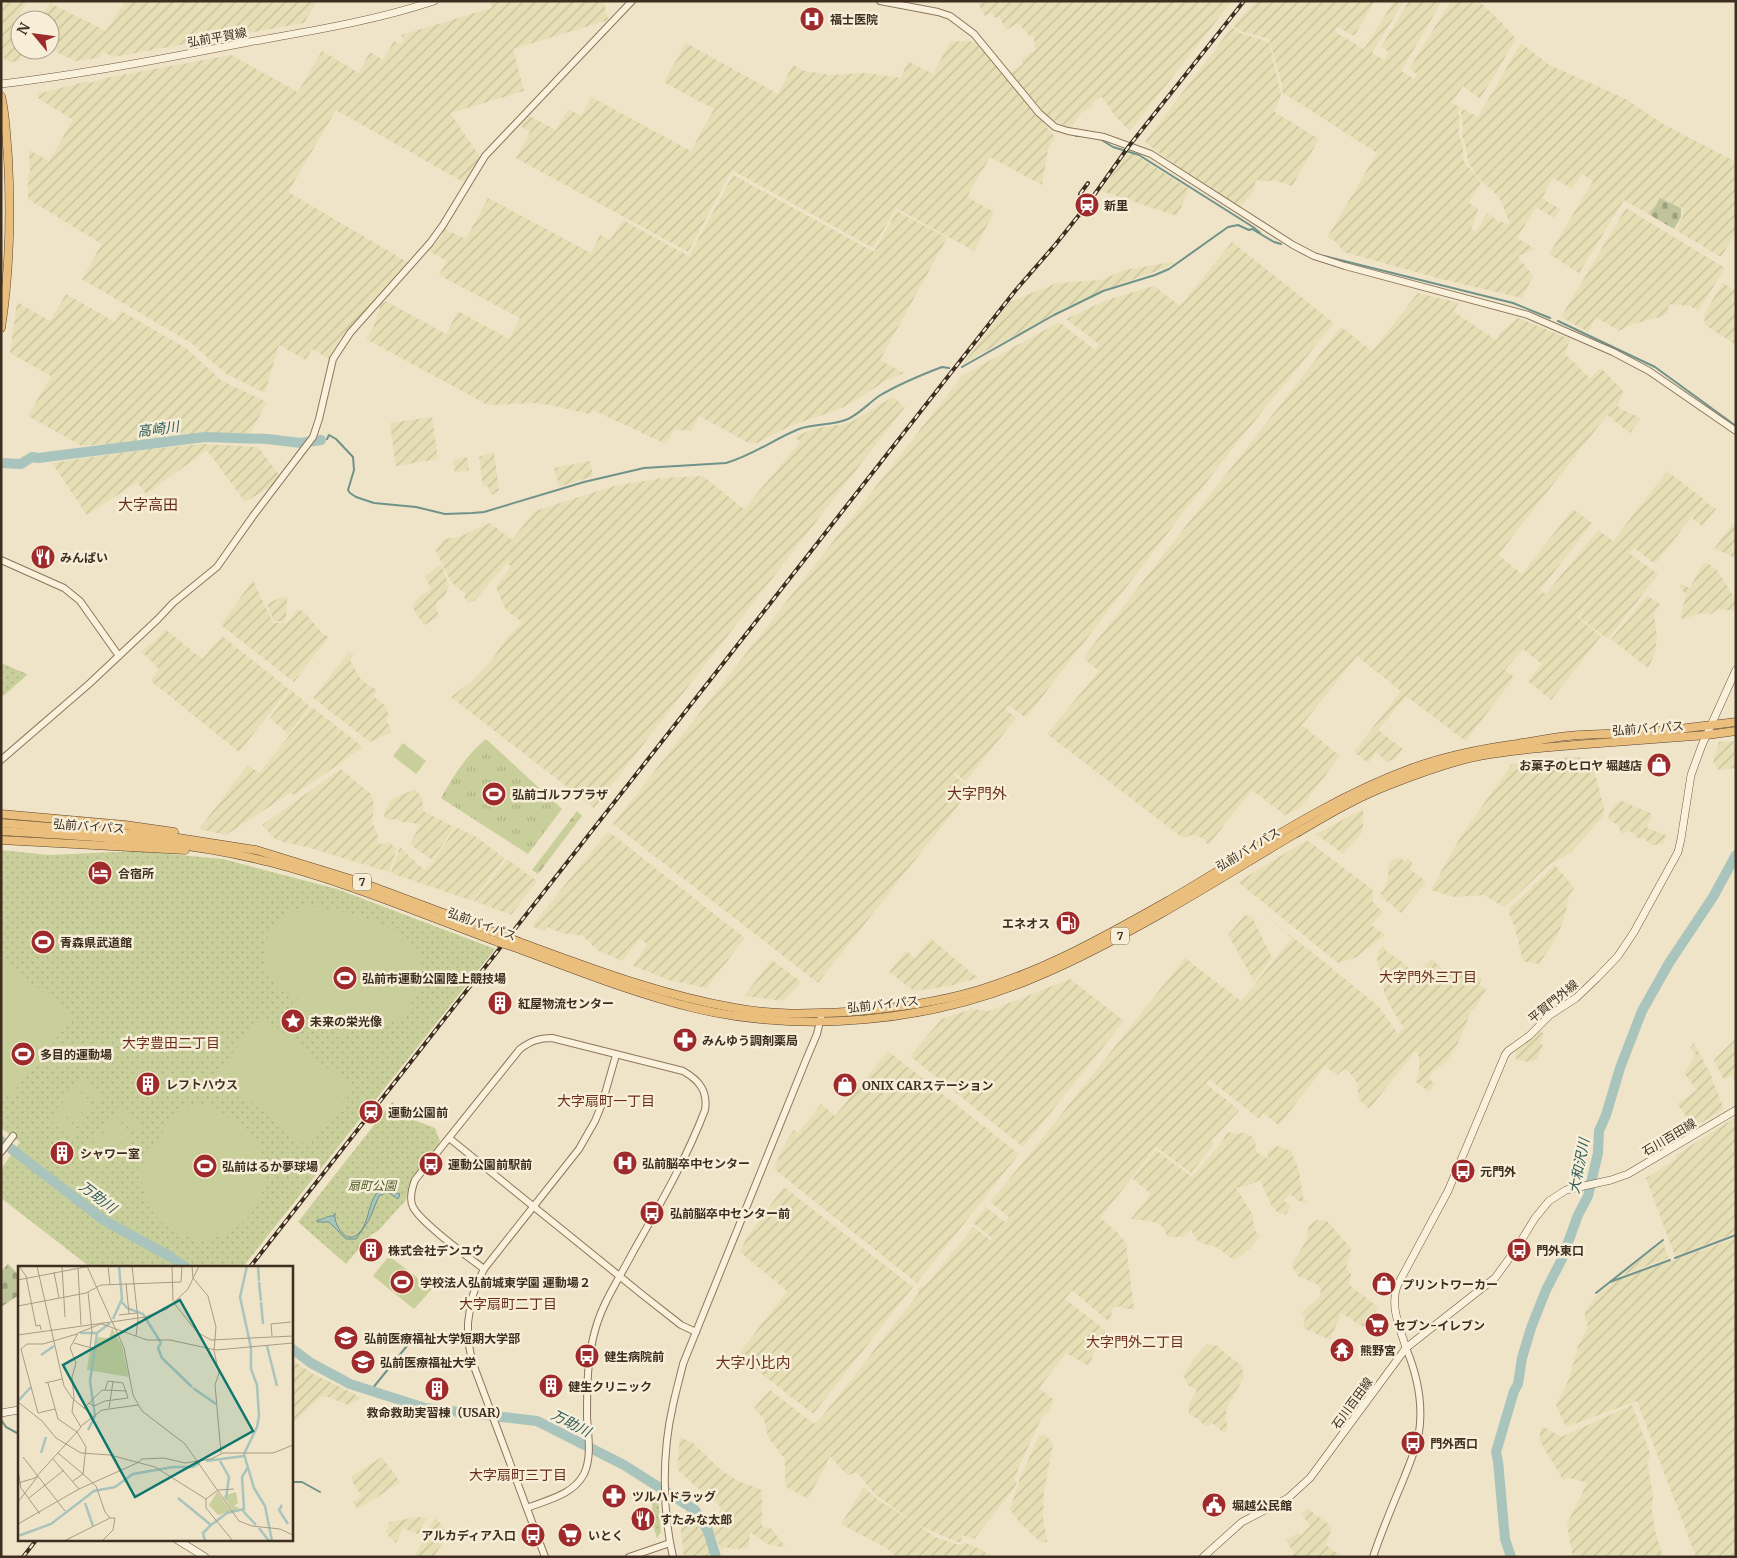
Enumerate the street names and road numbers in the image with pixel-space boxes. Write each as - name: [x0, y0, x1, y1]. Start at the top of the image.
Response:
- street label: 弘前平賀線: [186, 24, 248, 50]
- street label: 弘前バイパス: [1612, 718, 1684, 738]
- street label: 弘前バイパス: [53, 816, 125, 836]
- street label: 弘前バイパス: [1213, 824, 1283, 874]
- road number: 7: [353, 874, 371, 890]
- street label: 弘前バイパス: [446, 905, 518, 943]
- road number: 7: [1111, 928, 1129, 944]
- street label: 平賀門外線: [1525, 976, 1581, 1026]
- street label: 弘前バイパス: [847, 993, 919, 1015]
- street label: 石川百田線: [1639, 1115, 1699, 1159]
- street label: 石川百田線: [1328, 1374, 1376, 1432]

